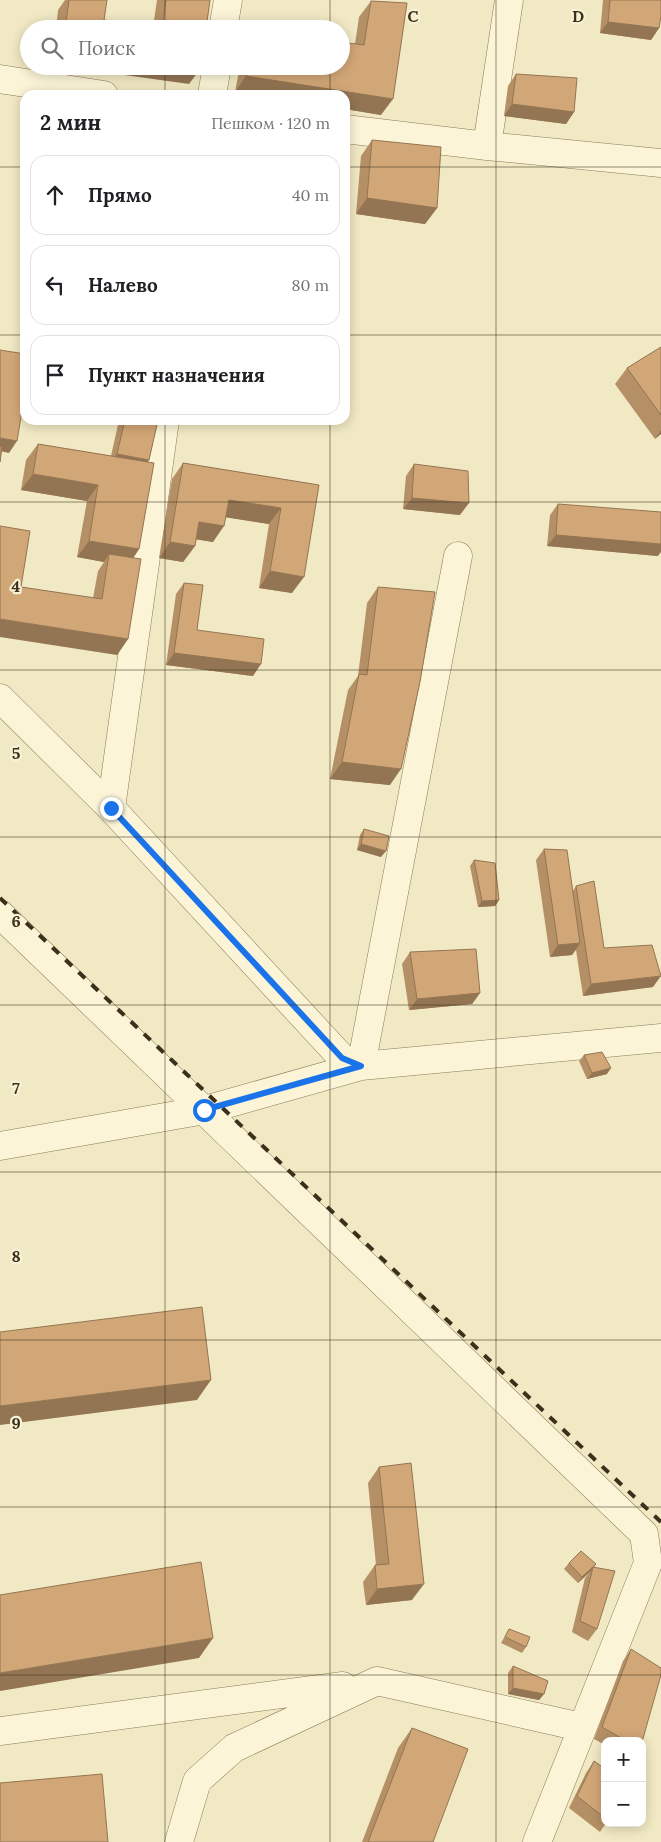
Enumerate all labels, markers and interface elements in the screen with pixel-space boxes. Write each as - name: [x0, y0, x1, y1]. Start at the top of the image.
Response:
- text: C: [407, 6, 419, 26]
- text: D: [572, 6, 584, 26]
- search box: [20, 20, 350, 75]
- icon: search: [38, 34, 66, 62]
- text: Поиск: [78, 36, 135, 60]
- text: 2 мин: [40, 109, 101, 136]
- text: Пешком · 120 m: [211, 113, 330, 133]
- icon: ahead: [41, 181, 69, 209]
- text: Прямо: [88, 183, 152, 207]
- text: 40 m: [292, 185, 329, 205]
- icon: left: [41, 271, 69, 299]
- text: Налево: [88, 273, 158, 297]
- text: 80 m: [292, 275, 329, 295]
- icon: arrive: [41, 361, 69, 389]
- text: Пункт назначения: [88, 363, 265, 387]
- text: 4: [12, 576, 21, 596]
- text: 5: [12, 743, 21, 763]
- route end: [100, 797, 123, 820]
- text: 6: [11, 911, 21, 931]
- text: 7: [12, 1078, 20, 1098]
- route start: [193, 1099, 216, 1122]
- text: 8: [11, 1246, 21, 1266]
- text: 9: [11, 1413, 21, 1433]
- map controls: [601, 1737, 646, 1827]
- button: +: [601, 1737, 646, 1782]
- button: −: [601, 1782, 646, 1827]

